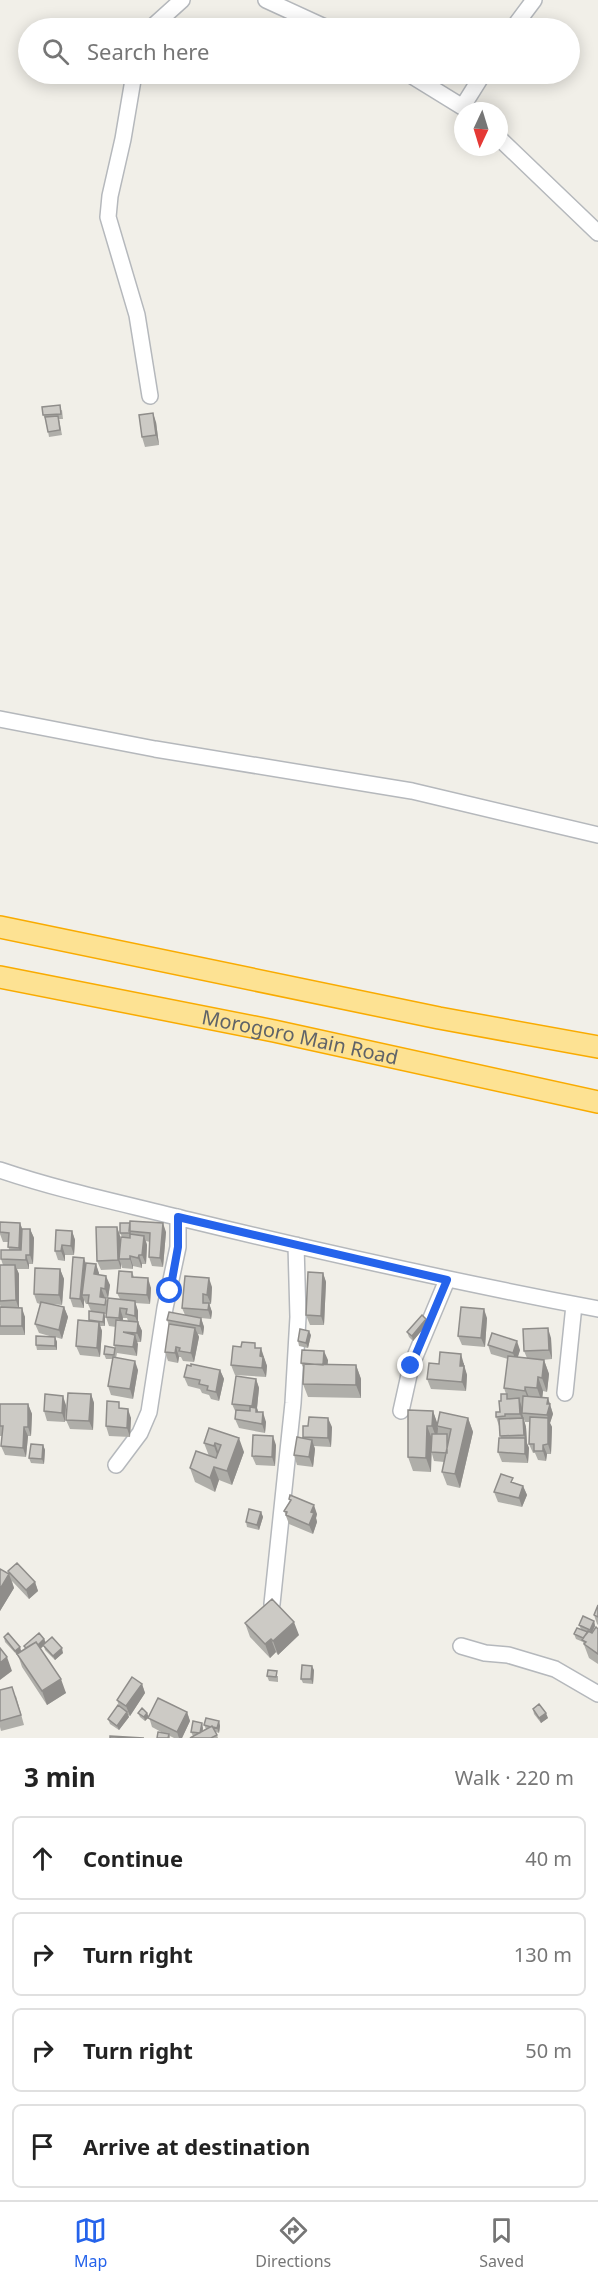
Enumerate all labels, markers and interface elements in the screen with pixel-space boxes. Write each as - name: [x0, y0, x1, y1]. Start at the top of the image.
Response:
- search box: [18, 18, 580, 84]
- icon: search: [39, 35, 72, 68]
- text: Search here: [87, 36, 209, 66]
- north arrow: [454, 102, 508, 156]
- street label: Morogoro Main Road: [200, 1003, 401, 1071]
- route start: [156, 1277, 182, 1303]
- route end: [397, 1352, 423, 1378]
- text: 3 min: [24, 1759, 96, 1795]
- text: Walk · 220 m: [455, 1764, 574, 1791]
- icon: ahead: [26, 1842, 59, 1875]
- text: Continue: [83, 1843, 183, 1873]
- text: 40 m: [525, 1845, 572, 1872]
- icon: right: [26, 1938, 59, 1971]
- text: Turn right: [83, 1939, 193, 1969]
- text: 130 m: [514, 1941, 572, 1968]
- icon: right: [26, 2034, 59, 2067]
- text: Turn right: [83, 2035, 193, 2065]
- text: 50 m: [525, 2037, 572, 2064]
- icon: arrive: [26, 2130, 59, 2163]
- text: Arrive at destination: [83, 2131, 310, 2161]
- tab: Map: [74, 2214, 107, 2272]
- tab: Directions: [255, 2214, 331, 2272]
- tab: Saved: [479, 2214, 524, 2272]

